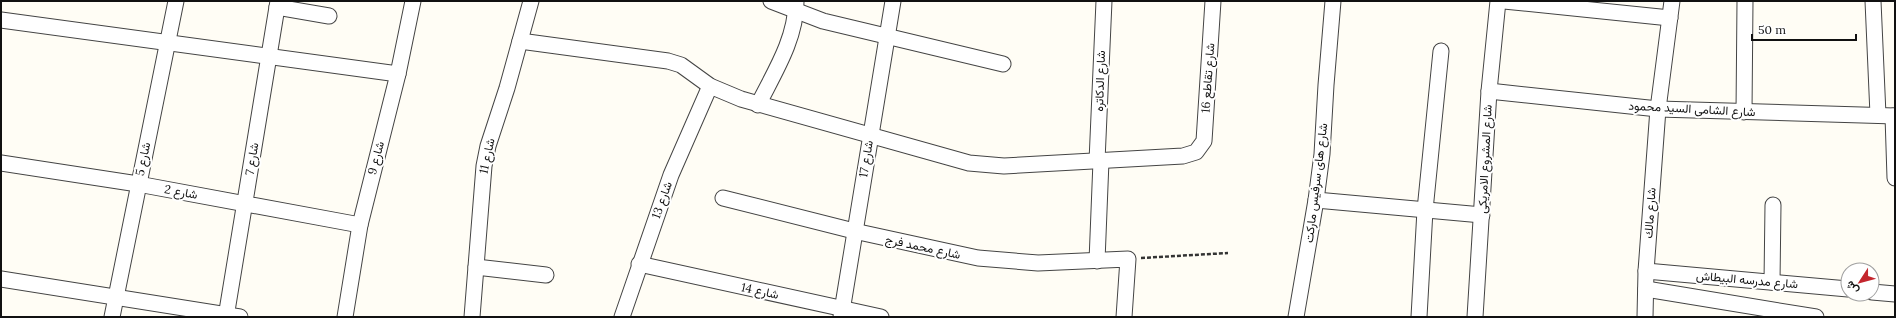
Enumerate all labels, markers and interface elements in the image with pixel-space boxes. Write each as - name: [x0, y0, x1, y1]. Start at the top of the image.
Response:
- scale bar: [1752, 16, 1856, 42]
- text: 50 m: [1758, 22, 1786, 37]
- street label: شارع تقاطع 16: [1198, 43, 1219, 113]
- street label: شارع الدكاتره: [1091, 50, 1110, 112]
- street label: شارع الشامى السيد محمود: [1628, 98, 1756, 121]
- street label: شارع المشروع الامريكى: [1474, 104, 1497, 214]
- street label: شارع هاى سرفيس ماركت: [1301, 122, 1332, 244]
- street label: شارع 11: [475, 137, 500, 176]
- street label: شارع 9: [364, 139, 389, 177]
- street label: شارع 17: [855, 139, 878, 179]
- street label: شارع 5: [132, 141, 155, 177]
- street label: شارع 7: [242, 142, 263, 177]
- street label: شارع 13: [648, 179, 677, 221]
- street label: شارع 2: [163, 181, 199, 204]
- street label: شارع مالك: [1640, 187, 1661, 239]
- street label: شارع محمد فرج: [884, 231, 962, 264]
- north arrow: [1840, 262, 1880, 302]
- street label: شارع مدرسه البيطاش: [1695, 268, 1799, 293]
- text: ش: [1842, 278, 1861, 297]
- street label: شارع 14: [739, 279, 780, 304]

